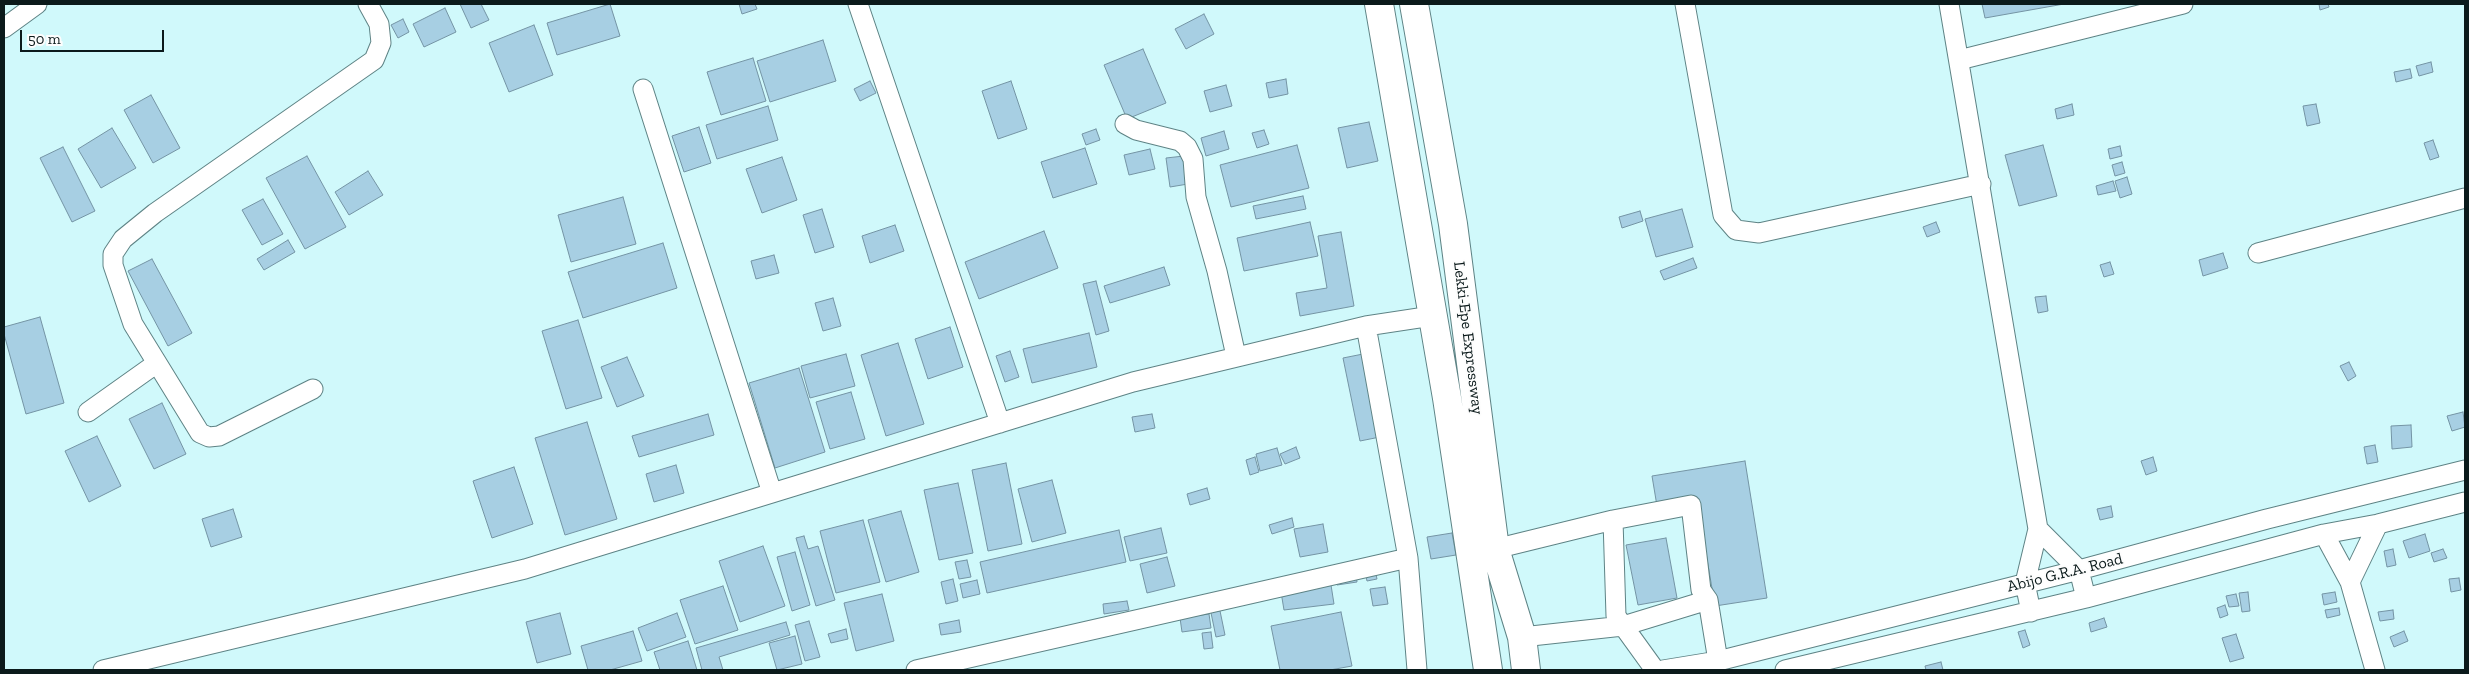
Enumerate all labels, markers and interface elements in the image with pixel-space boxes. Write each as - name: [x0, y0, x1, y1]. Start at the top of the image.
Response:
- scale bar: [22, 20, 166, 52]
- text: 50 m: [28, 30, 61, 48]
- street label: Lekki-Epe Expressway: [1449, 260, 1487, 416]
- street label: Abijo G.R.A. Road: [2005, 549, 2125, 597]

